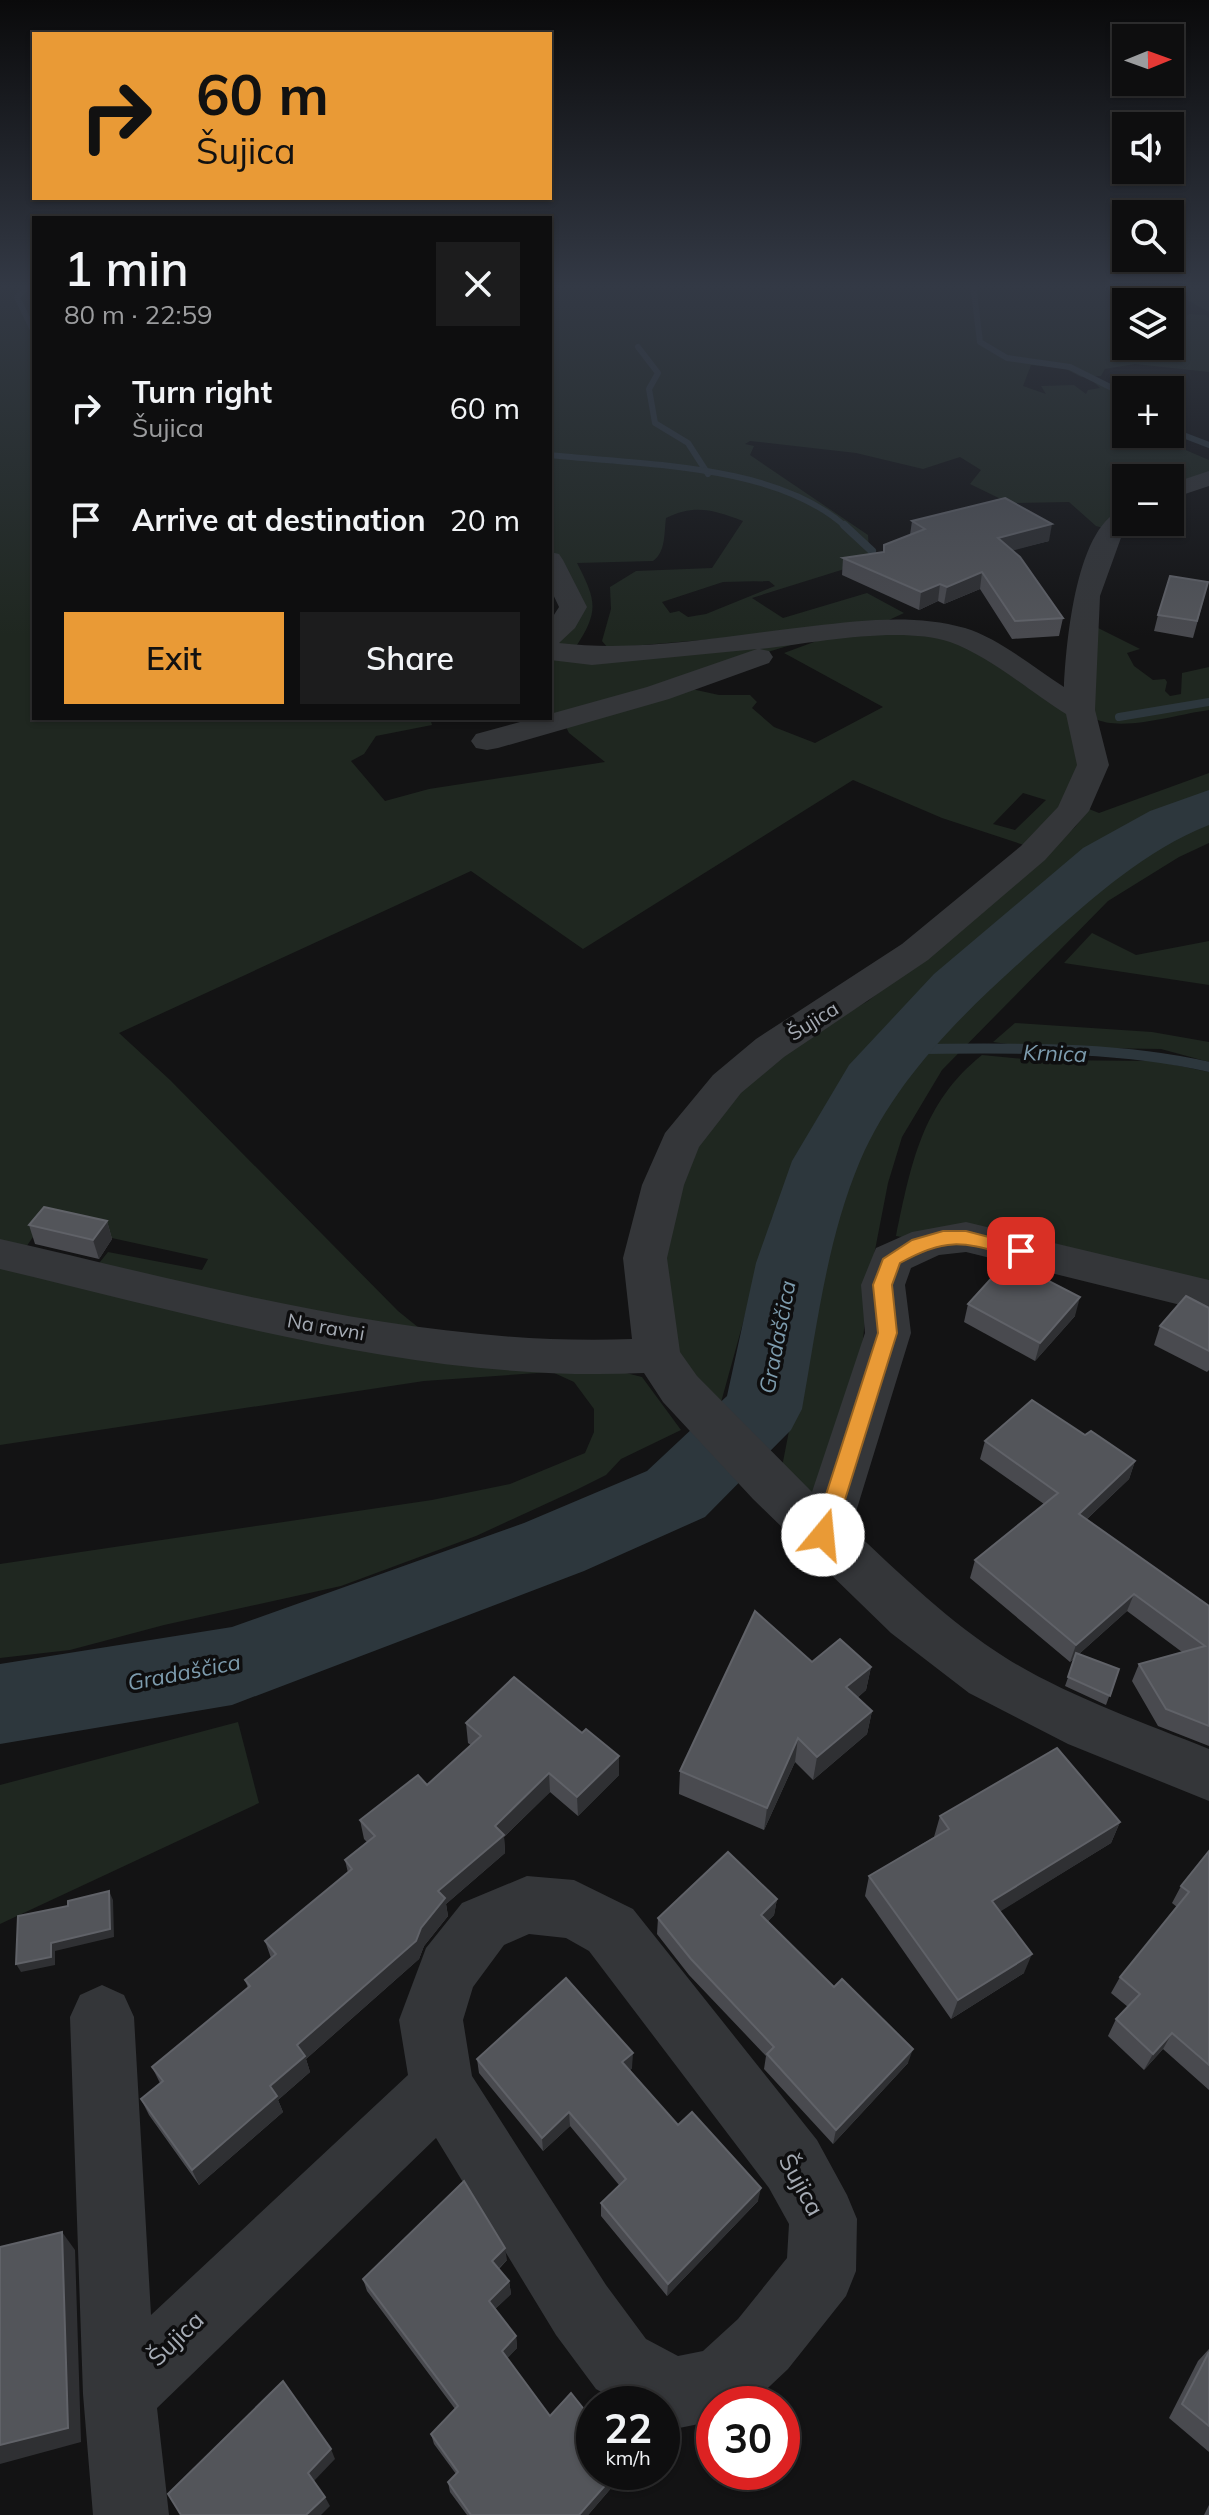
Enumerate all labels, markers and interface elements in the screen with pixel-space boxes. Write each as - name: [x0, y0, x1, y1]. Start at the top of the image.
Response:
- north arrow: [1112, 24, 1184, 96]
- map controls: [1112, 24, 1184, 536]
- text: 60 m: [196, 59, 329, 129]
- icon: right: [64, 64, 168, 168]
- button: sound: [1112, 112, 1184, 184]
- text: Šujica: [196, 128, 296, 173]
- button: search: [1112, 200, 1184, 272]
- text: 1 min: [64, 238, 189, 298]
- button: close: [436, 242, 520, 326]
- button: layers: [1112, 288, 1184, 360]
- text: 80 m · 22:59: [64, 298, 213, 331]
- text: Turn right: [132, 373, 272, 411]
- button: +: [1112, 376, 1184, 448]
- icon: right: [64, 386, 108, 430]
- text: 60 m: [450, 389, 520, 427]
- text: Šujica: [132, 411, 204, 444]
- button: −: [1112, 464, 1184, 536]
- icon: arrive: [64, 498, 108, 542]
- text: Arrive at destination: [132, 501, 426, 539]
- text: 20 m: [450, 501, 520, 539]
- button: Exit: [64, 612, 284, 704]
- button: Share: [300, 612, 520, 704]
- street label: Šujica: [783, 995, 843, 1046]
- water label: Krnica: [1022, 1038, 1088, 1068]
- pin: [987, 1217, 1055, 1285]
- icon: arrive: [999, 1229, 1043, 1273]
- water label: Gradaščica: [752, 1278, 802, 1396]
- street label: Na ravni: [285, 1307, 367, 1346]
- position arrow: [781, 1493, 865, 1577]
- water label: Gradaščica: [125, 1647, 243, 1697]
- street label: Šujica: [773, 2148, 831, 2221]
- street label: Šujica: [141, 2304, 210, 2372]
- speed limit sign: 30: [696, 2386, 800, 2490]
- text: 22: [604, 2403, 652, 2453]
- text: km/h: [605, 2445, 651, 2470]

